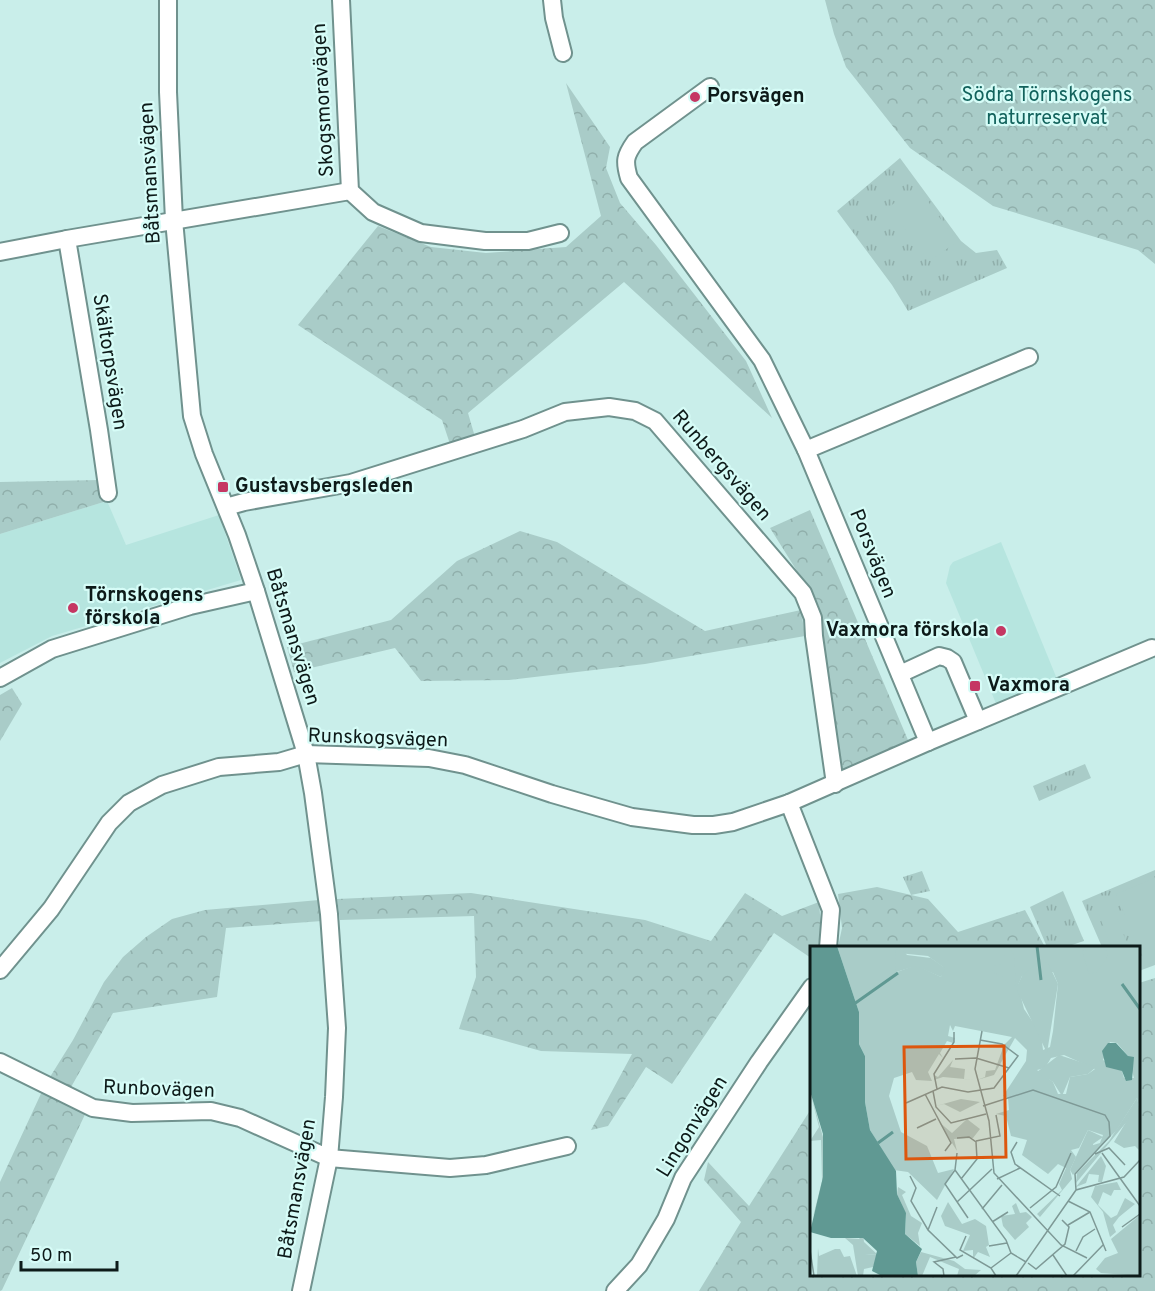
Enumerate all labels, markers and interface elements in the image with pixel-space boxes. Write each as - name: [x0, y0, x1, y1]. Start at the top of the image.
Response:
- street label: Skogsmoravägen: [307, 22, 341, 178]
- park label: Södra Törnskogens naturreservat: [962, 83, 1132, 132]
- place label: Porsvägen: [707, 84, 805, 110]
- marker: Porsvägen: [688, 90, 702, 104]
- street label: Båtsmansvägen: [134, 101, 168, 245]
- street label: Skältorpsvägen: [85, 292, 133, 432]
- street label: Runbergsvägen: [665, 405, 777, 527]
- place label: Gustavsbergsleden: [235, 474, 413, 500]
- marker: Gustavsbergsleden: [216, 480, 230, 494]
- street label: Porsvägen: [842, 506, 902, 602]
- street label: Båtsmansvägen: [259, 565, 325, 709]
- place label: Törnskogens förskola: [85, 583, 204, 632]
- marker: Törnskogens förskola: [66, 601, 80, 615]
- place label: Vaxmora förskola: [826, 618, 989, 644]
- marker: Vaxmora förskola: [994, 624, 1008, 638]
- place label: Vaxmora: [987, 673, 1070, 699]
- marker: Vaxmora: [968, 679, 982, 693]
- street label: Runskogsvägen: [307, 724, 449, 754]
- inset map: [810, 946, 1140, 1276]
- street label: Lingonvägen: [652, 1071, 734, 1183]
- street label: Runbovägen: [103, 1075, 215, 1105]
- street label: Båtsmansvägen: [273, 1117, 323, 1261]
- scale bar: [21, 1234, 117, 1272]
- text: 50 m: [30, 1245, 72, 1268]

